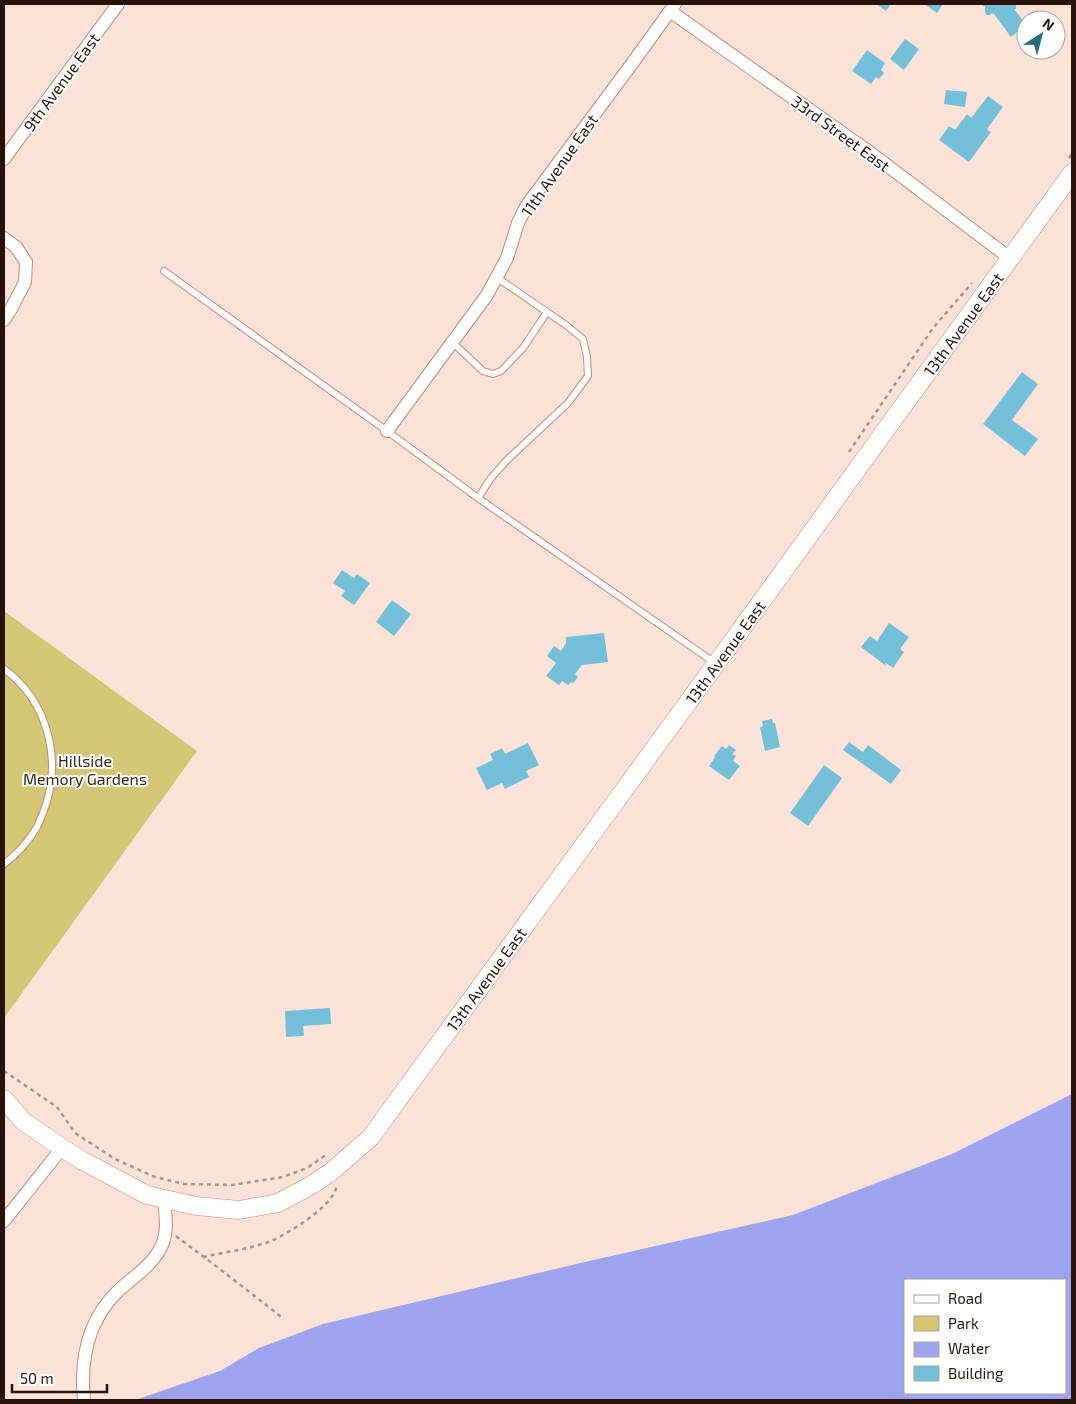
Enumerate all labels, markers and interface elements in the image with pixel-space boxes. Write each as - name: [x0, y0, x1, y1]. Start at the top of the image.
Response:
- north arrow: [1016, 10, 1066, 60]
- text: N: [1040, 14, 1058, 34]
- street label: 9th Avenue East: [19, 29, 103, 135]
- street label: 33rd Street East: [788, 91, 894, 175]
- street label: 11th Avenue East: [517, 110, 601, 220]
- street label: 13th Avenue East: [919, 269, 1007, 379]
- street label: 13th Avenue East: [681, 597, 769, 707]
- park label: Hillside Memory Gardens: [23, 751, 147, 788]
- street label: 13th Avenue East: [442, 924, 530, 1034]
- legend: [904, 1279, 1066, 1394]
- text: Road: [948, 1289, 983, 1307]
- text: Park: [948, 1314, 979, 1332]
- text: Water: [948, 1339, 990, 1357]
- scale bar: [12, 1362, 108, 1394]
- text: Building: [948, 1364, 1004, 1382]
- text: 50 m: [20, 1369, 54, 1387]

